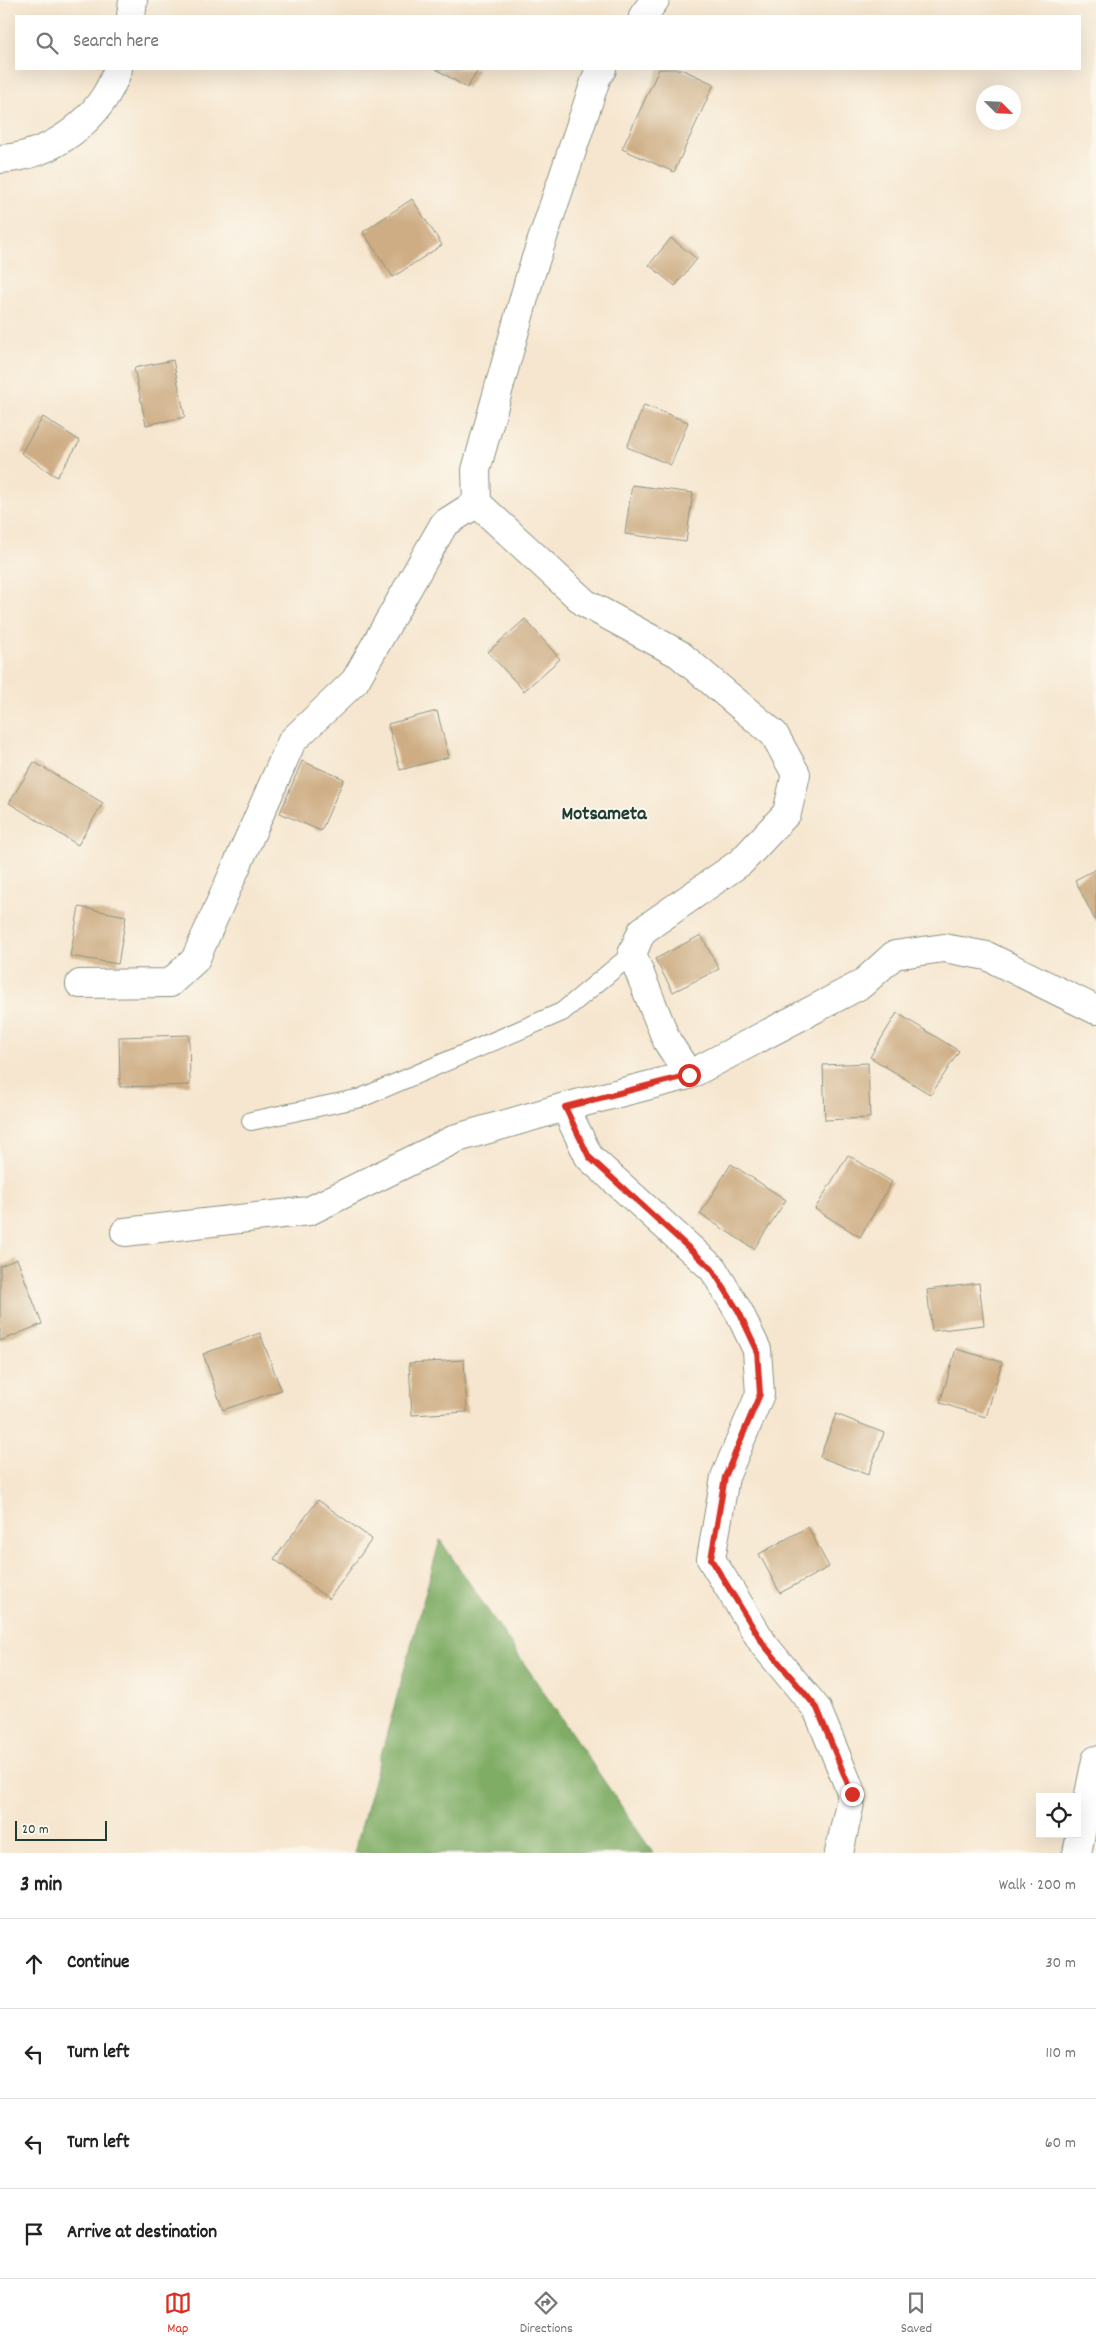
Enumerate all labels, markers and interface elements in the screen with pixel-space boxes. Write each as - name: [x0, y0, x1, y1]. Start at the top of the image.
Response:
- search box: [15, 15, 1081, 70]
- icon: search: [33, 29, 61, 57]
- text: Search here: [73, 29, 159, 56]
- north arrow: [976, 85, 1021, 130]
- district label: Motsameta: [561, 801, 647, 829]
- route start: [678, 1064, 701, 1087]
- route end: [841, 1783, 864, 1806]
- map controls: [1036, 1793, 1081, 1838]
- button: locate: [1036, 1793, 1081, 1838]
- scale bar: [15, 1818, 108, 1841]
- text: 20 m: [22, 1820, 49, 1840]
- text: 3 min: [20, 1871, 62, 1901]
- text: Walk · 200 m: [999, 1874, 1076, 1897]
- icon: ahead: [20, 1950, 48, 1978]
- text: Continue: [67, 1950, 129, 1977]
- text: 30 m: [1046, 1952, 1076, 1975]
- icon: left: [20, 2040, 48, 2068]
- text: Turn left: [67, 2040, 130, 2067]
- text: 110 m: [1046, 2042, 1076, 2065]
- icon: left: [20, 2130, 48, 2158]
- text: Turn left: [67, 2130, 130, 2157]
- text: 60 m: [1045, 2132, 1076, 2155]
- icon: arrive: [20, 2220, 48, 2248]
- text: Arrive at destination: [67, 2220, 217, 2247]
- tab: Map: [164, 2289, 192, 2339]
- tab: Directions: [520, 2289, 573, 2339]
- tab: Saved: [901, 2289, 932, 2339]

